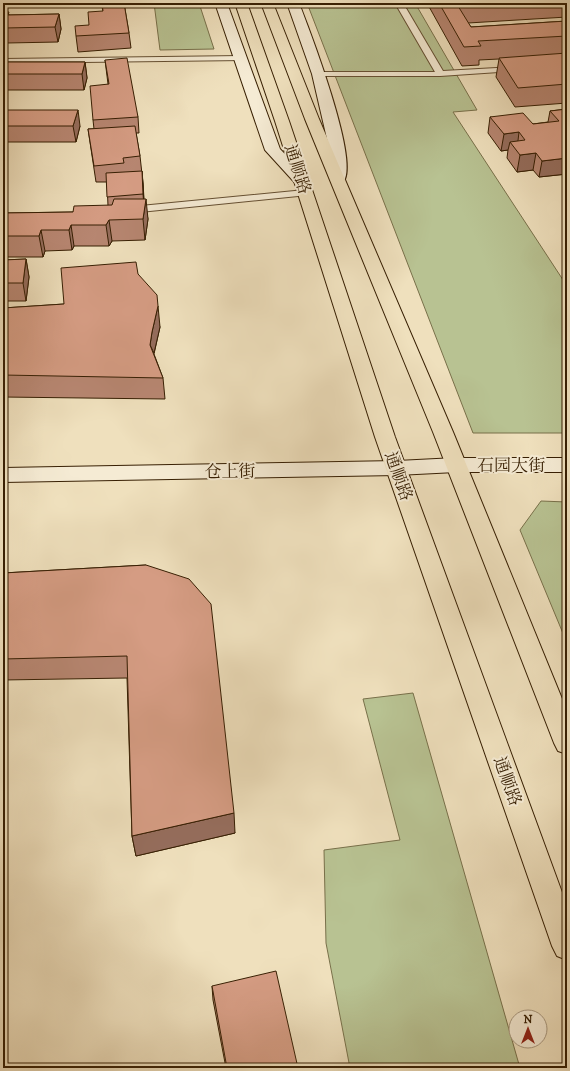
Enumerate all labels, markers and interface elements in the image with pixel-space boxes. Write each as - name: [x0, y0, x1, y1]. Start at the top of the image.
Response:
- street label: 通顺路: [279, 142, 315, 197]
- street label: 通顺路: [379, 449, 417, 504]
- street label: 石园大街: [477, 455, 545, 477]
- street label: 仓上街: [204, 461, 256, 483]
- street label: 通顺路: [488, 754, 526, 809]
- north arrow: [508, 1009, 548, 1049]
- text: N: [523, 1013, 533, 1027]

